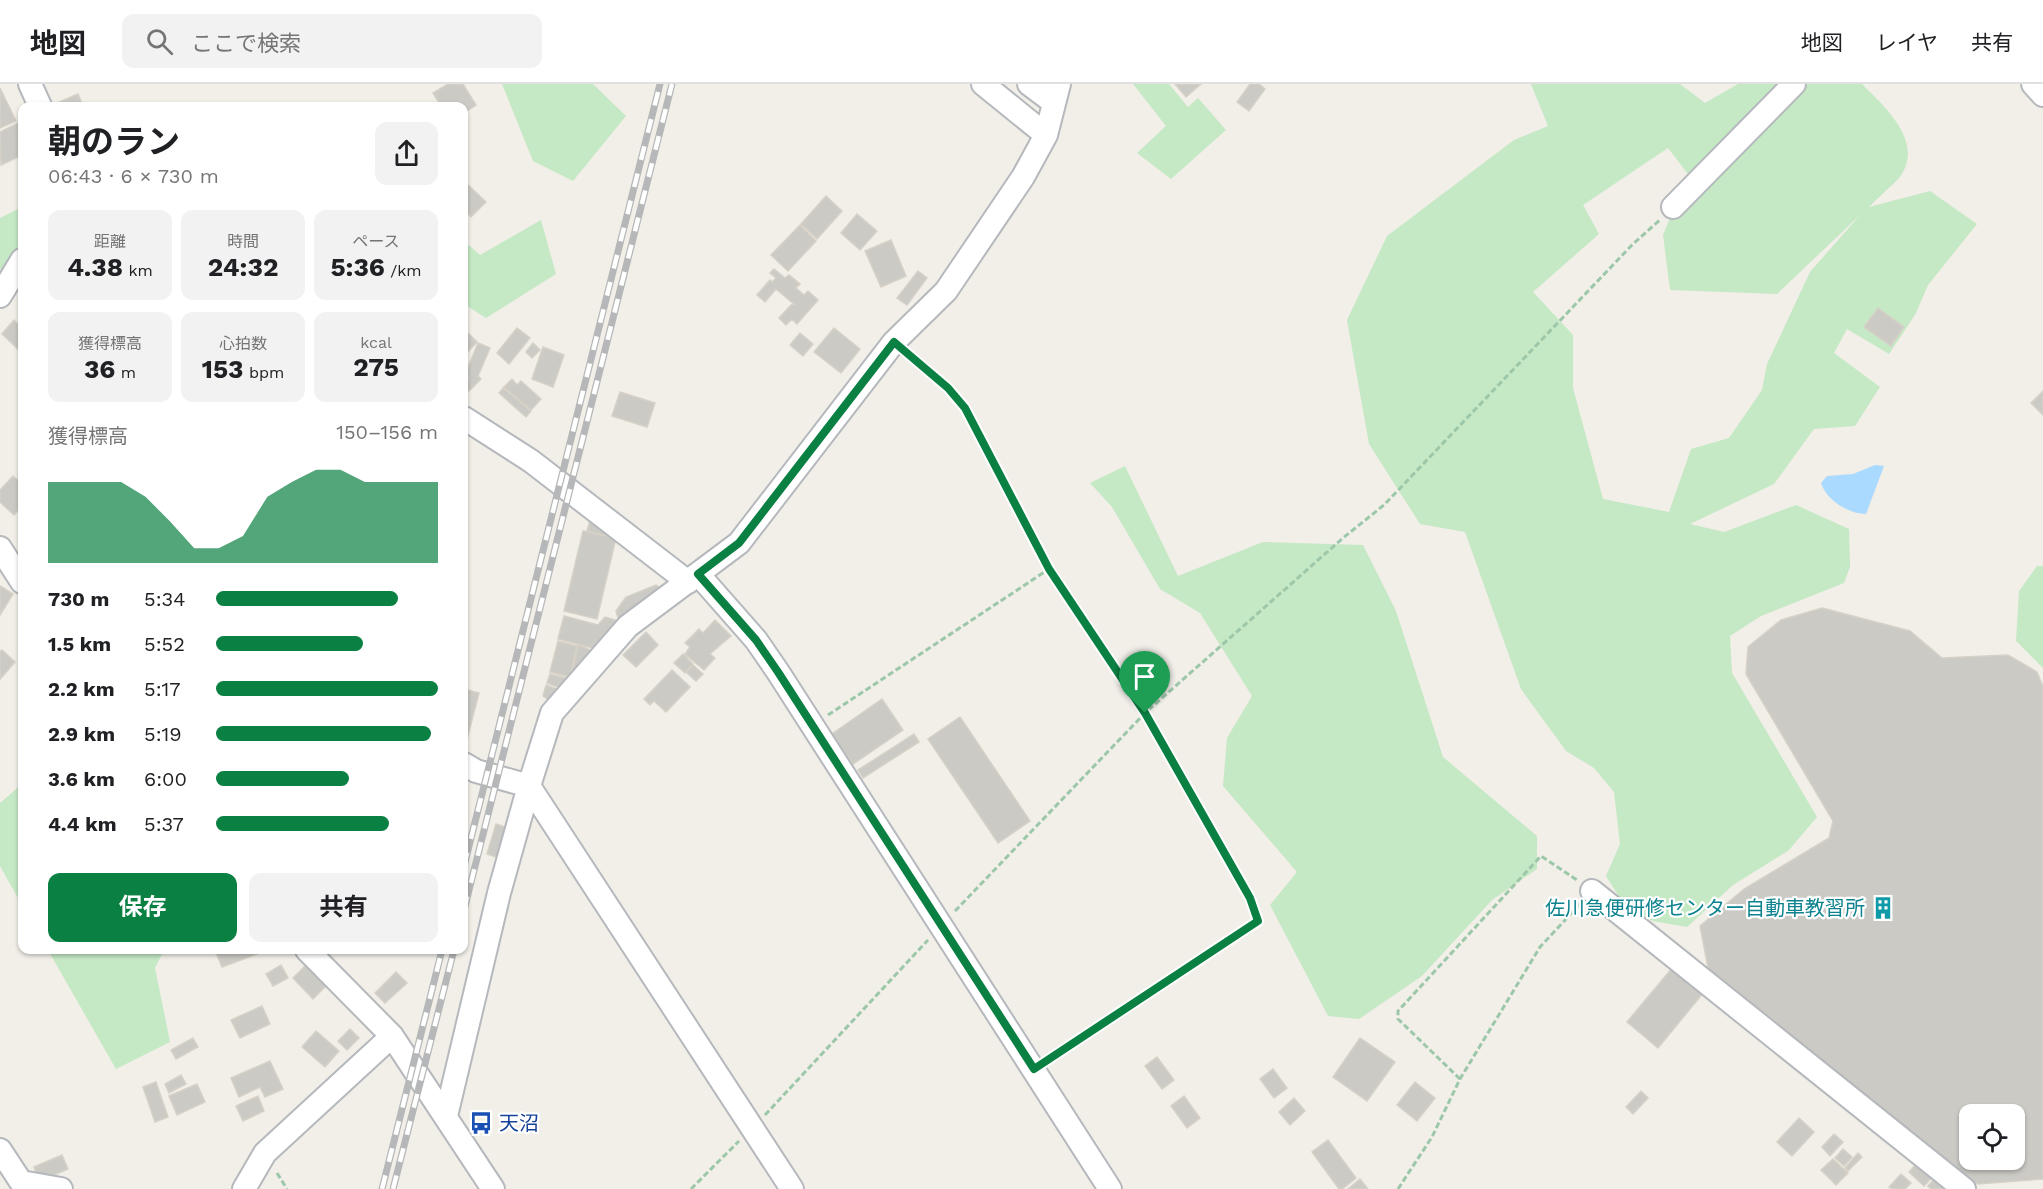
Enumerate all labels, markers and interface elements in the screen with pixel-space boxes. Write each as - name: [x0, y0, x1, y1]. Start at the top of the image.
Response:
- search box: [122, 14, 542, 68]
- icon: search: [143, 25, 176, 58]
- text: 地図: [30, 27, 86, 60]
- text: 地図: [1801, 30, 1843, 55]
- text: レイヤ: [1876, 30, 1938, 55]
- text: 共有: [1971, 30, 2013, 55]
- text: ここで検索: [191, 31, 301, 56]
- text: 朝のラン: [48, 122, 180, 161]
- button: share: [375, 122, 438, 185]
- text: 06:43 · 6 × 730 m: [48, 164, 219, 188]
- text: 距離: [94, 232, 126, 251]
- text: 時間: [227, 232, 259, 251]
- text: ペース: [352, 232, 400, 251]
- text: 4.38: [67, 252, 123, 282]
- text: 24:32: [208, 252, 278, 282]
- text: 5:36: [330, 252, 385, 282]
- text: km: [123, 261, 153, 280]
- text: /km: [385, 261, 422, 280]
- text: kcal: [360, 333, 392, 352]
- text: 獲得標高: [78, 334, 142, 353]
- text: 心拍数: [219, 334, 267, 353]
- text: 275: [353, 352, 399, 382]
- text: 36: [84, 354, 115, 384]
- text: 153: [202, 354, 244, 384]
- text: m: [115, 363, 136, 382]
- text: bpm: [244, 363, 284, 382]
- text: 150–156 m: [336, 420, 438, 444]
- text: 獲得標高: [48, 424, 128, 448]
- text: 730 m: [48, 587, 109, 611]
- text: 5:34: [144, 587, 185, 611]
- text: 1.5 km: [48, 632, 111, 656]
- text: 5:52: [144, 632, 185, 656]
- pin: [1119, 651, 1170, 713]
- icon: arrive: [1128, 660, 1161, 693]
- text: 2.2 km: [48, 677, 115, 701]
- text: 5:17: [144, 677, 181, 701]
- text: 2.9 km: [48, 722, 115, 746]
- text: 5:19: [144, 722, 182, 746]
- text: 3.6 km: [48, 767, 115, 791]
- text: 6:00: [144, 767, 187, 791]
- text: 4.4 km: [48, 812, 116, 836]
- text: 5:37: [144, 812, 184, 836]
- button: 保存: [48, 873, 237, 942]
- button: 共有: [249, 873, 438, 942]
- building icon: 佐川急便研修センター自動車教習所: [1870, 895, 1896, 921]
- place label: 佐川急便研修センター自動車教習所: [1545, 896, 1865, 920]
- map controls: [1959, 1104, 2025, 1170]
- button: locate: [1959, 1104, 2025, 1170]
- bus stop icon: 天沼: [468, 1110, 494, 1136]
- place label: 天沼: [499, 1111, 539, 1135]

